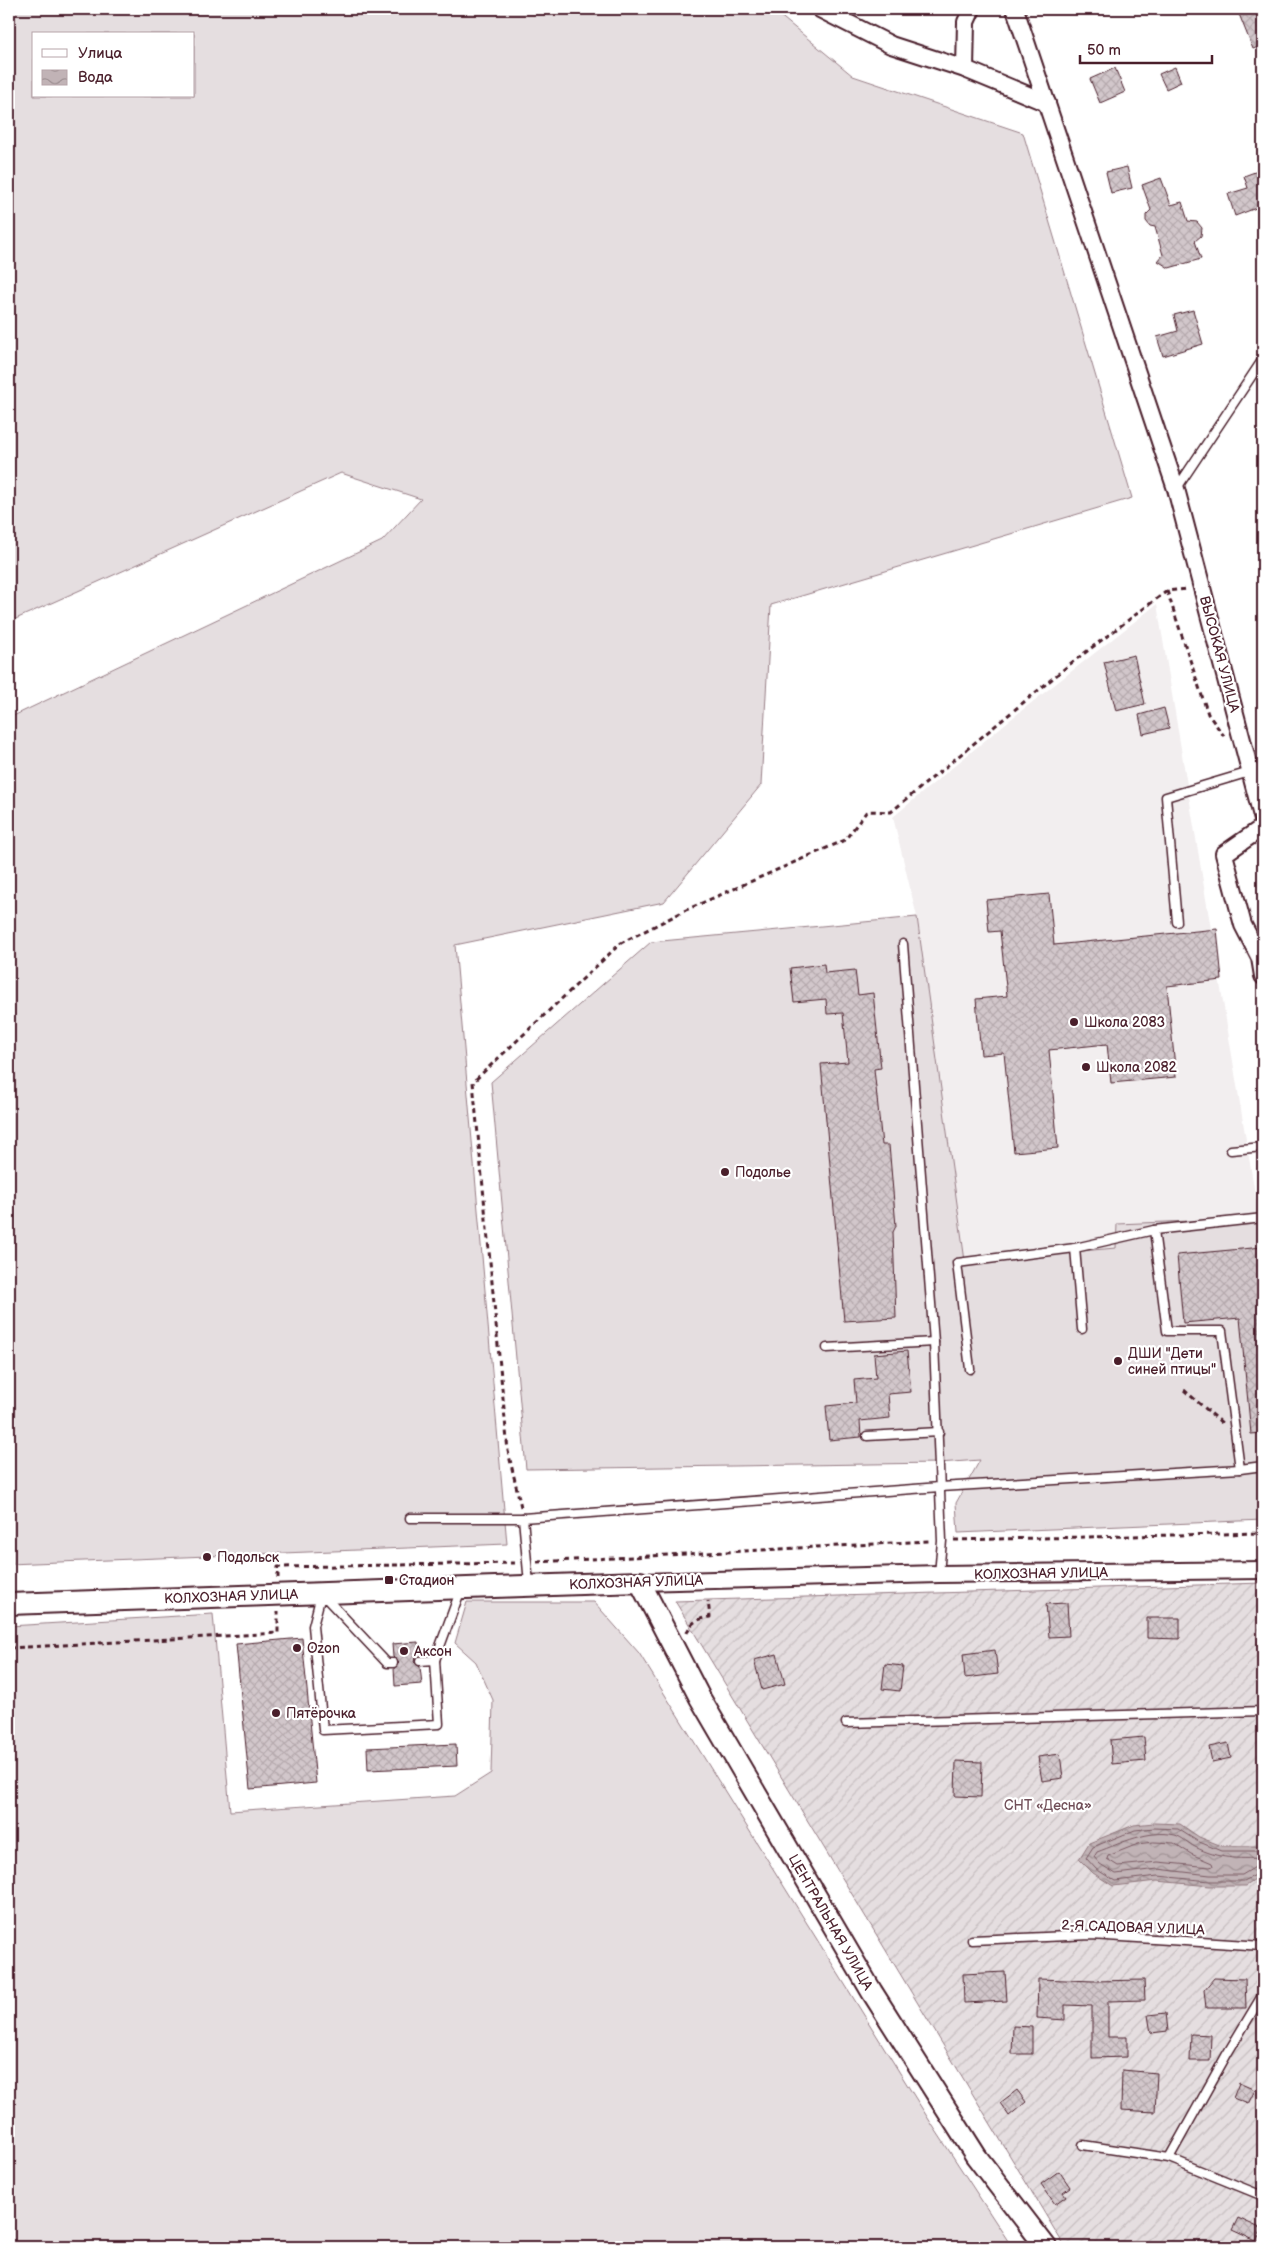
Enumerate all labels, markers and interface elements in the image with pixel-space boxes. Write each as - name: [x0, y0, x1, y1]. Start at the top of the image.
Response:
- legend: [32, 32, 195, 98]
- scale bar: [1080, 32, 1212, 64]
- text: 50 m: [1087, 41, 1121, 60]
- text: Улица: [78, 44, 123, 63]
- text: Вода: [78, 68, 113, 87]
- street label: ВЫСОКАЯ УЛИЦА: [1196, 594, 1243, 715]
- place label: Школа 2083: [1084, 1014, 1165, 1031]
- marker: Школа 2083: [1068, 1016, 1080, 1028]
- place label: Школа 2082: [1096, 1059, 1178, 1076]
- marker: Школа 2082: [1080, 1061, 1092, 1073]
- place label: Подолье: [735, 1164, 791, 1181]
- marker: Подолье: [719, 1166, 731, 1178]
- place label: ДШИ "Дети синей птицы": [1128, 1345, 1216, 1378]
- marker: ДШИ "Дети синей птицы": [1112, 1355, 1124, 1367]
- place label: Подольск: [217, 1549, 280, 1566]
- marker: Подольск: [201, 1551, 213, 1563]
- street label: КОЛХОЗНАЯ УЛИЦА: [974, 1564, 1109, 1583]
- place label: Стадион: [399, 1572, 455, 1589]
- street label: КОЛХОЗНАЯ УЛИЦА: [569, 1572, 704, 1593]
- marker: Стадион: [383, 1574, 395, 1586]
- street label: КОЛХОЗНАЯ УЛИЦА: [164, 1586, 299, 1607]
- place label: Ozon: [307, 1640, 340, 1657]
- marker: Ozon: [291, 1642, 303, 1654]
- place label: Аксон: [413, 1643, 452, 1660]
- marker: Аксон: [398, 1645, 410, 1657]
- place label: Пятёрочка: [286, 1705, 357, 1722]
- marker: Пятёрочка: [270, 1707, 282, 1719]
- park label: СНТ «Десна»: [1004, 1797, 1092, 1814]
- street label: ЦЕНТРАЛЬНАЯ УЛИЦА: [785, 1851, 877, 1994]
- street label: 2-Я САДОВАЯ УЛИЦА: [1061, 1917, 1205, 1939]

